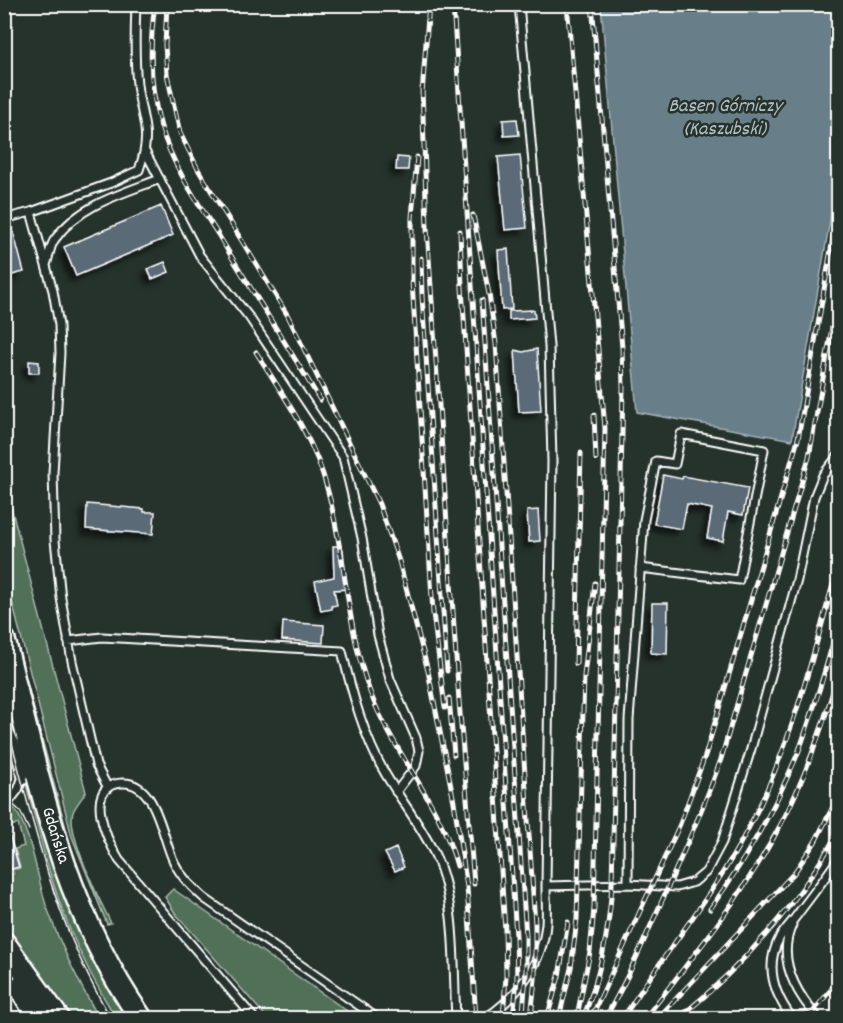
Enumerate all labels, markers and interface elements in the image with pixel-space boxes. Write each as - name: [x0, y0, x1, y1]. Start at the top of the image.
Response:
- water label: Basen Górniczy (Kaszubski): [669, 93, 784, 144]
- street label: Gdańska: [34, 804, 76, 867]

